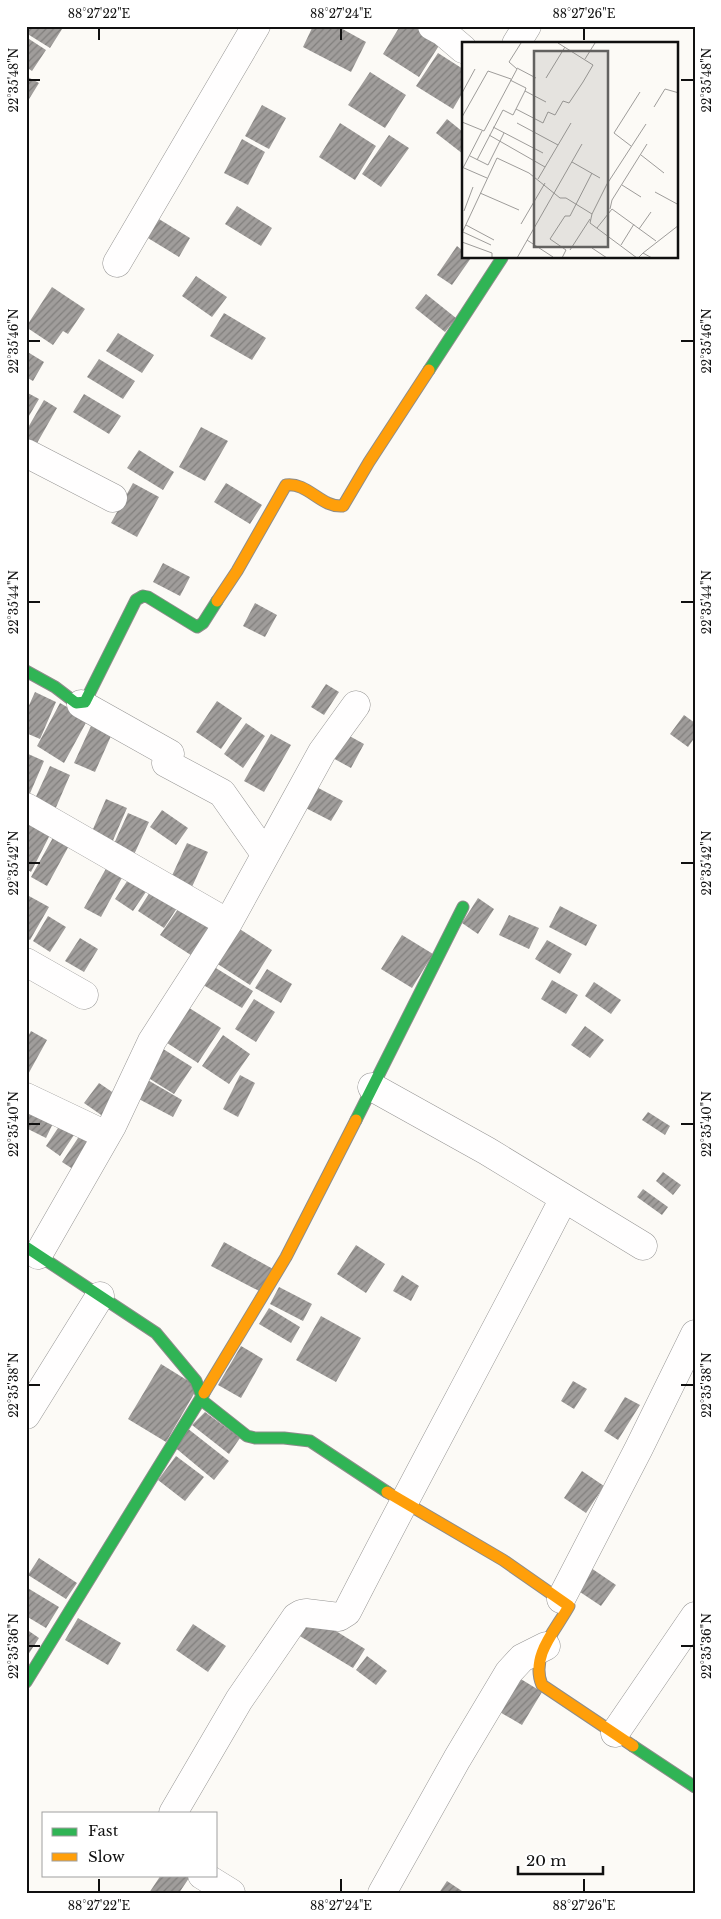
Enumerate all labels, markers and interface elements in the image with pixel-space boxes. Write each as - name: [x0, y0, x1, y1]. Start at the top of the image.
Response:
- text: 88°27'22"E: [68, 6, 131, 21]
- text: 88°27'24"E: [310, 6, 372, 21]
- text: 88°27'26"E: [553, 6, 616, 21]
- inset map: [462, 42, 678, 259]
- text: 22°35'48"N: [6, 47, 21, 112]
- text: 22°35'48"N: [699, 47, 714, 112]
- text: 22°35'46"N: [6, 308, 21, 374]
- text: 22°35'46"N: [699, 308, 714, 374]
- text: 22°35'44"N: [6, 570, 21, 634]
- text: 22°35'44"N: [699, 570, 714, 634]
- text: 22°35'42"N: [6, 830, 21, 895]
- text: 22°35'42"N: [699, 830, 714, 895]
- text: 22°35'40"N: [6, 1091, 21, 1157]
- text: 22°35'40"N: [699, 1091, 714, 1157]
- text: 22°35'38"N: [6, 1352, 21, 1418]
- text: 22°35'38"N: [699, 1352, 714, 1418]
- text: 22°35'36"N: [6, 1613, 21, 1679]
- text: 22°35'36"N: [699, 1613, 714, 1679]
- legend: [42, 1812, 218, 1876]
- text: Fast: [88, 1821, 119, 1840]
- scale bar: [518, 1844, 604, 1876]
- text: Slow: [88, 1847, 125, 1866]
- text: 20 m: [526, 1851, 566, 1870]
- text: 88°27'22"E: [68, 1898, 131, 1913]
- text: 88°27'24"E: [310, 1898, 372, 1913]
- text: 88°27'26"E: [553, 1898, 616, 1913]

